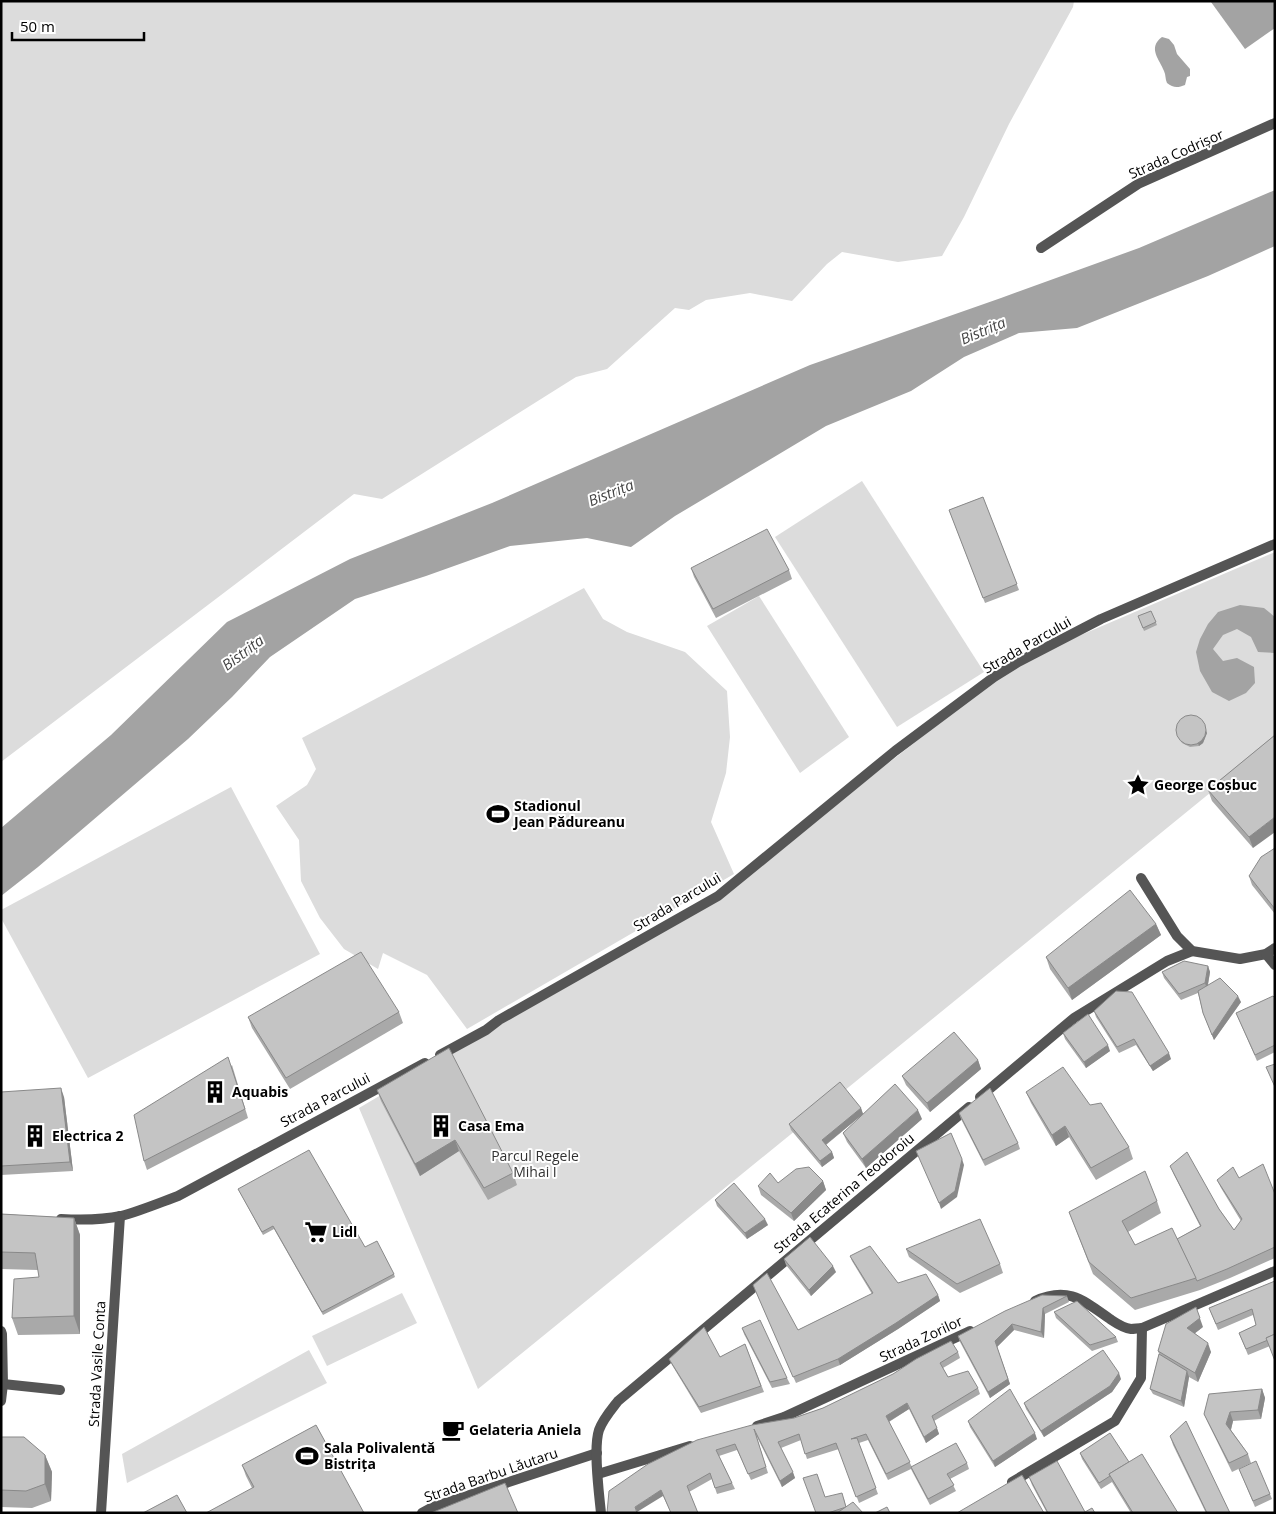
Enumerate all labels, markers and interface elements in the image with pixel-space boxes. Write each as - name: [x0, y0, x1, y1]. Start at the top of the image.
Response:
- scale bar: [12, 10, 145, 42]
- text: 50 m: [20, 16, 55, 36]
- street label: Strada Codrișor: [1125, 124, 1227, 183]
- water label: Bistrița: [957, 311, 1009, 349]
- water label: Bistrița: [585, 474, 637, 510]
- street label: Strada Parcului: [979, 612, 1074, 678]
- water label: Bistrița: [217, 630, 268, 674]
- place icon: George Coșbuc: [1125, 772, 1151, 798]
- place label: George Coșbuc: [1154, 775, 1257, 794]
- place label: Stadionul Jean Pădureanu: [512, 796, 625, 831]
- sports icon: Stadionul Jean Pădureanu: [485, 801, 511, 827]
- street label: Strada Parcului: [629, 868, 724, 935]
- street label: Strada Parcului: [277, 1068, 373, 1131]
- building icon: Aquabis: [202, 1079, 228, 1105]
- place label: Aquabis: [232, 1082, 288, 1101]
- building icon: Casa Ema: [428, 1113, 454, 1139]
- place label: Casa Ema: [458, 1116, 524, 1135]
- building icon: Electrica 2: [22, 1123, 48, 1149]
- place label: Electrica 2: [52, 1126, 124, 1145]
- street label: Strada Ecaterina Teodoroiu: [769, 1128, 918, 1257]
- park label: Parcul Regele Mihai I: [491, 1146, 579, 1181]
- supermarket icon: Lidl: [303, 1219, 329, 1245]
- place label: Lidl: [332, 1222, 357, 1241]
- street label: Strada Vasile Conta: [84, 1301, 109, 1427]
- street label: Strada Zorilor: [876, 1311, 966, 1366]
- cafe icon: Gelateria Aniela: [440, 1417, 466, 1443]
- place label: Gelateria Aniela: [469, 1420, 581, 1439]
- place label: Sala Polivalentă Bistrița: [324, 1438, 435, 1473]
- sports icon: Sala Polivalentă Bistrița: [294, 1443, 320, 1469]
- street label: Strada Barbu Lăutaru: [421, 1443, 560, 1506]

